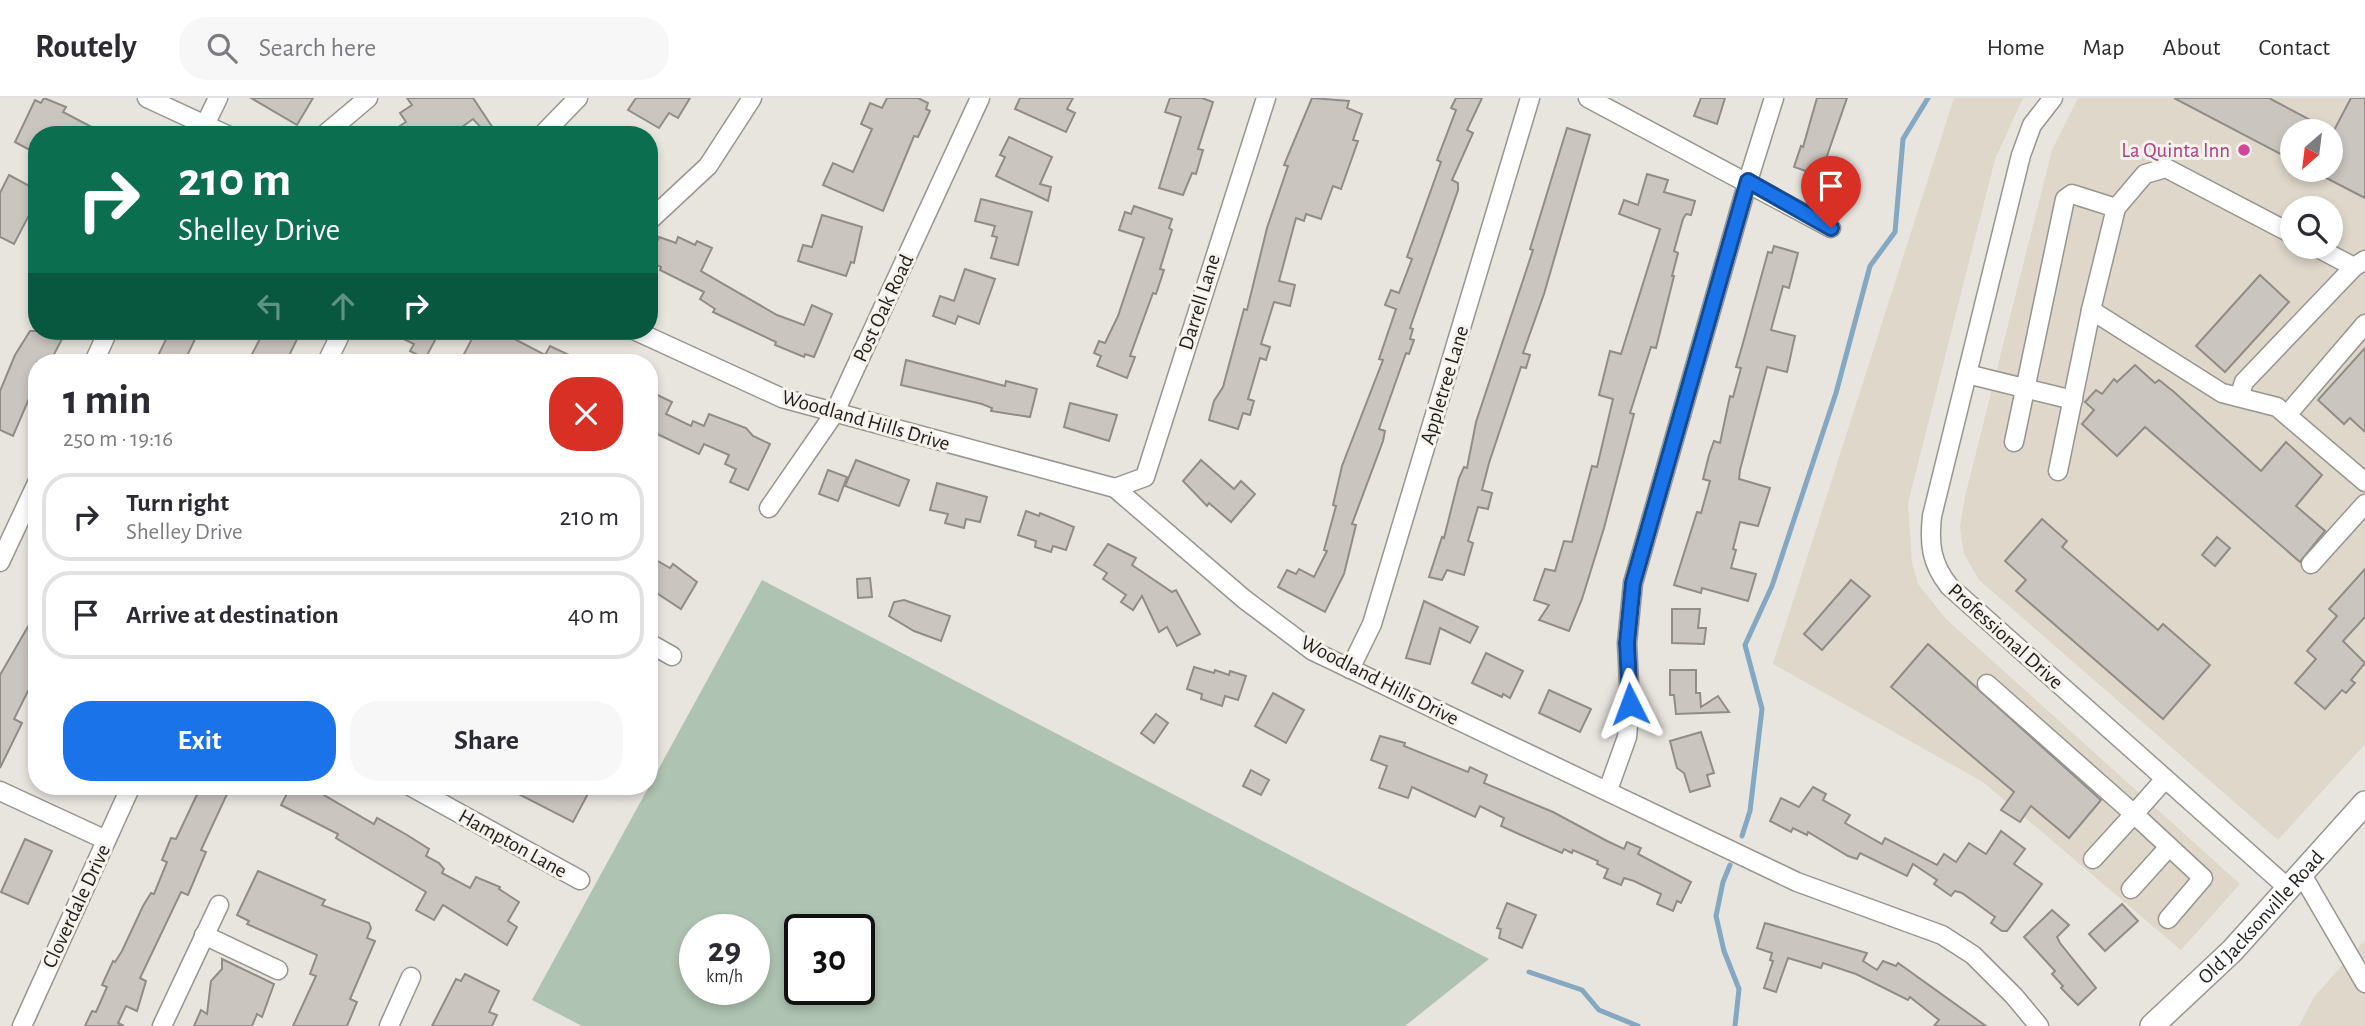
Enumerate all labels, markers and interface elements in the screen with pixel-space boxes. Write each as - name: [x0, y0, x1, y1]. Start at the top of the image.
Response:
- search box: [179, 17, 669, 80]
- icon: search: [203, 29, 241, 67]
- text: Routely: [35, 31, 137, 64]
- text: Search here: [259, 35, 376, 61]
- text: Home: [1987, 36, 2045, 60]
- text: Map: [2083, 36, 2125, 60]
- text: About: [2163, 36, 2220, 60]
- text: Contact: [2258, 36, 2330, 60]
- north arrow: [2280, 119, 2343, 182]
- map controls: [2280, 119, 2343, 259]
- place label: La Quinta Inn: [2121, 140, 2230, 161]
- marker: La Quinta Inn: [2236, 142, 2252, 158]
- icon: right: [63, 154, 154, 245]
- text: 210 m: [178, 156, 291, 205]
- pin: [1801, 156, 1861, 228]
- icon: arrive: [1812, 167, 1850, 205]
- button: search: [2280, 196, 2343, 259]
- text: Shelley Drive: [178, 214, 340, 246]
- street label: Post Oak Road: [849, 251, 918, 365]
- street label: Darrell Lane: [1175, 252, 1224, 352]
- icon: left: [251, 287, 289, 325]
- icon: ahead: [324, 287, 362, 325]
- icon: right: [397, 287, 435, 325]
- street label: Appletree Lane: [1416, 323, 1473, 447]
- button: close: [549, 377, 623, 451]
- text: 1 min: [63, 379, 152, 421]
- street label: Woodland Hills Drive: [779, 386, 952, 455]
- text: 250 m · 19:16: [63, 428, 173, 451]
- text: Turn right: [126, 490, 229, 516]
- icon: right: [67, 498, 105, 536]
- text: 210 m: [559, 504, 619, 530]
- text: Shelley Drive: [126, 521, 243, 544]
- street label: Professional Drive: [1944, 580, 2067, 693]
- icon: arrive: [67, 596, 105, 634]
- text: Arrive at destination: [126, 602, 339, 628]
- text: 40 m: [568, 602, 619, 628]
- street label: Woodland Hills Drive: [1298, 632, 1462, 729]
- position arrow: [1593, 667, 1667, 741]
- button: Exit: [63, 701, 336, 781]
- button: Share: [350, 701, 623, 781]
- street label: Hampton Lane: [455, 805, 571, 882]
- street label: Cloverdale Drive: [39, 841, 114, 971]
- street label: Old Jacksonville Road: [2194, 847, 2328, 988]
- speed limit sign: 30: [784, 914, 875, 1005]
- text: 29: [708, 933, 741, 968]
- text: km/h: [706, 968, 743, 986]

